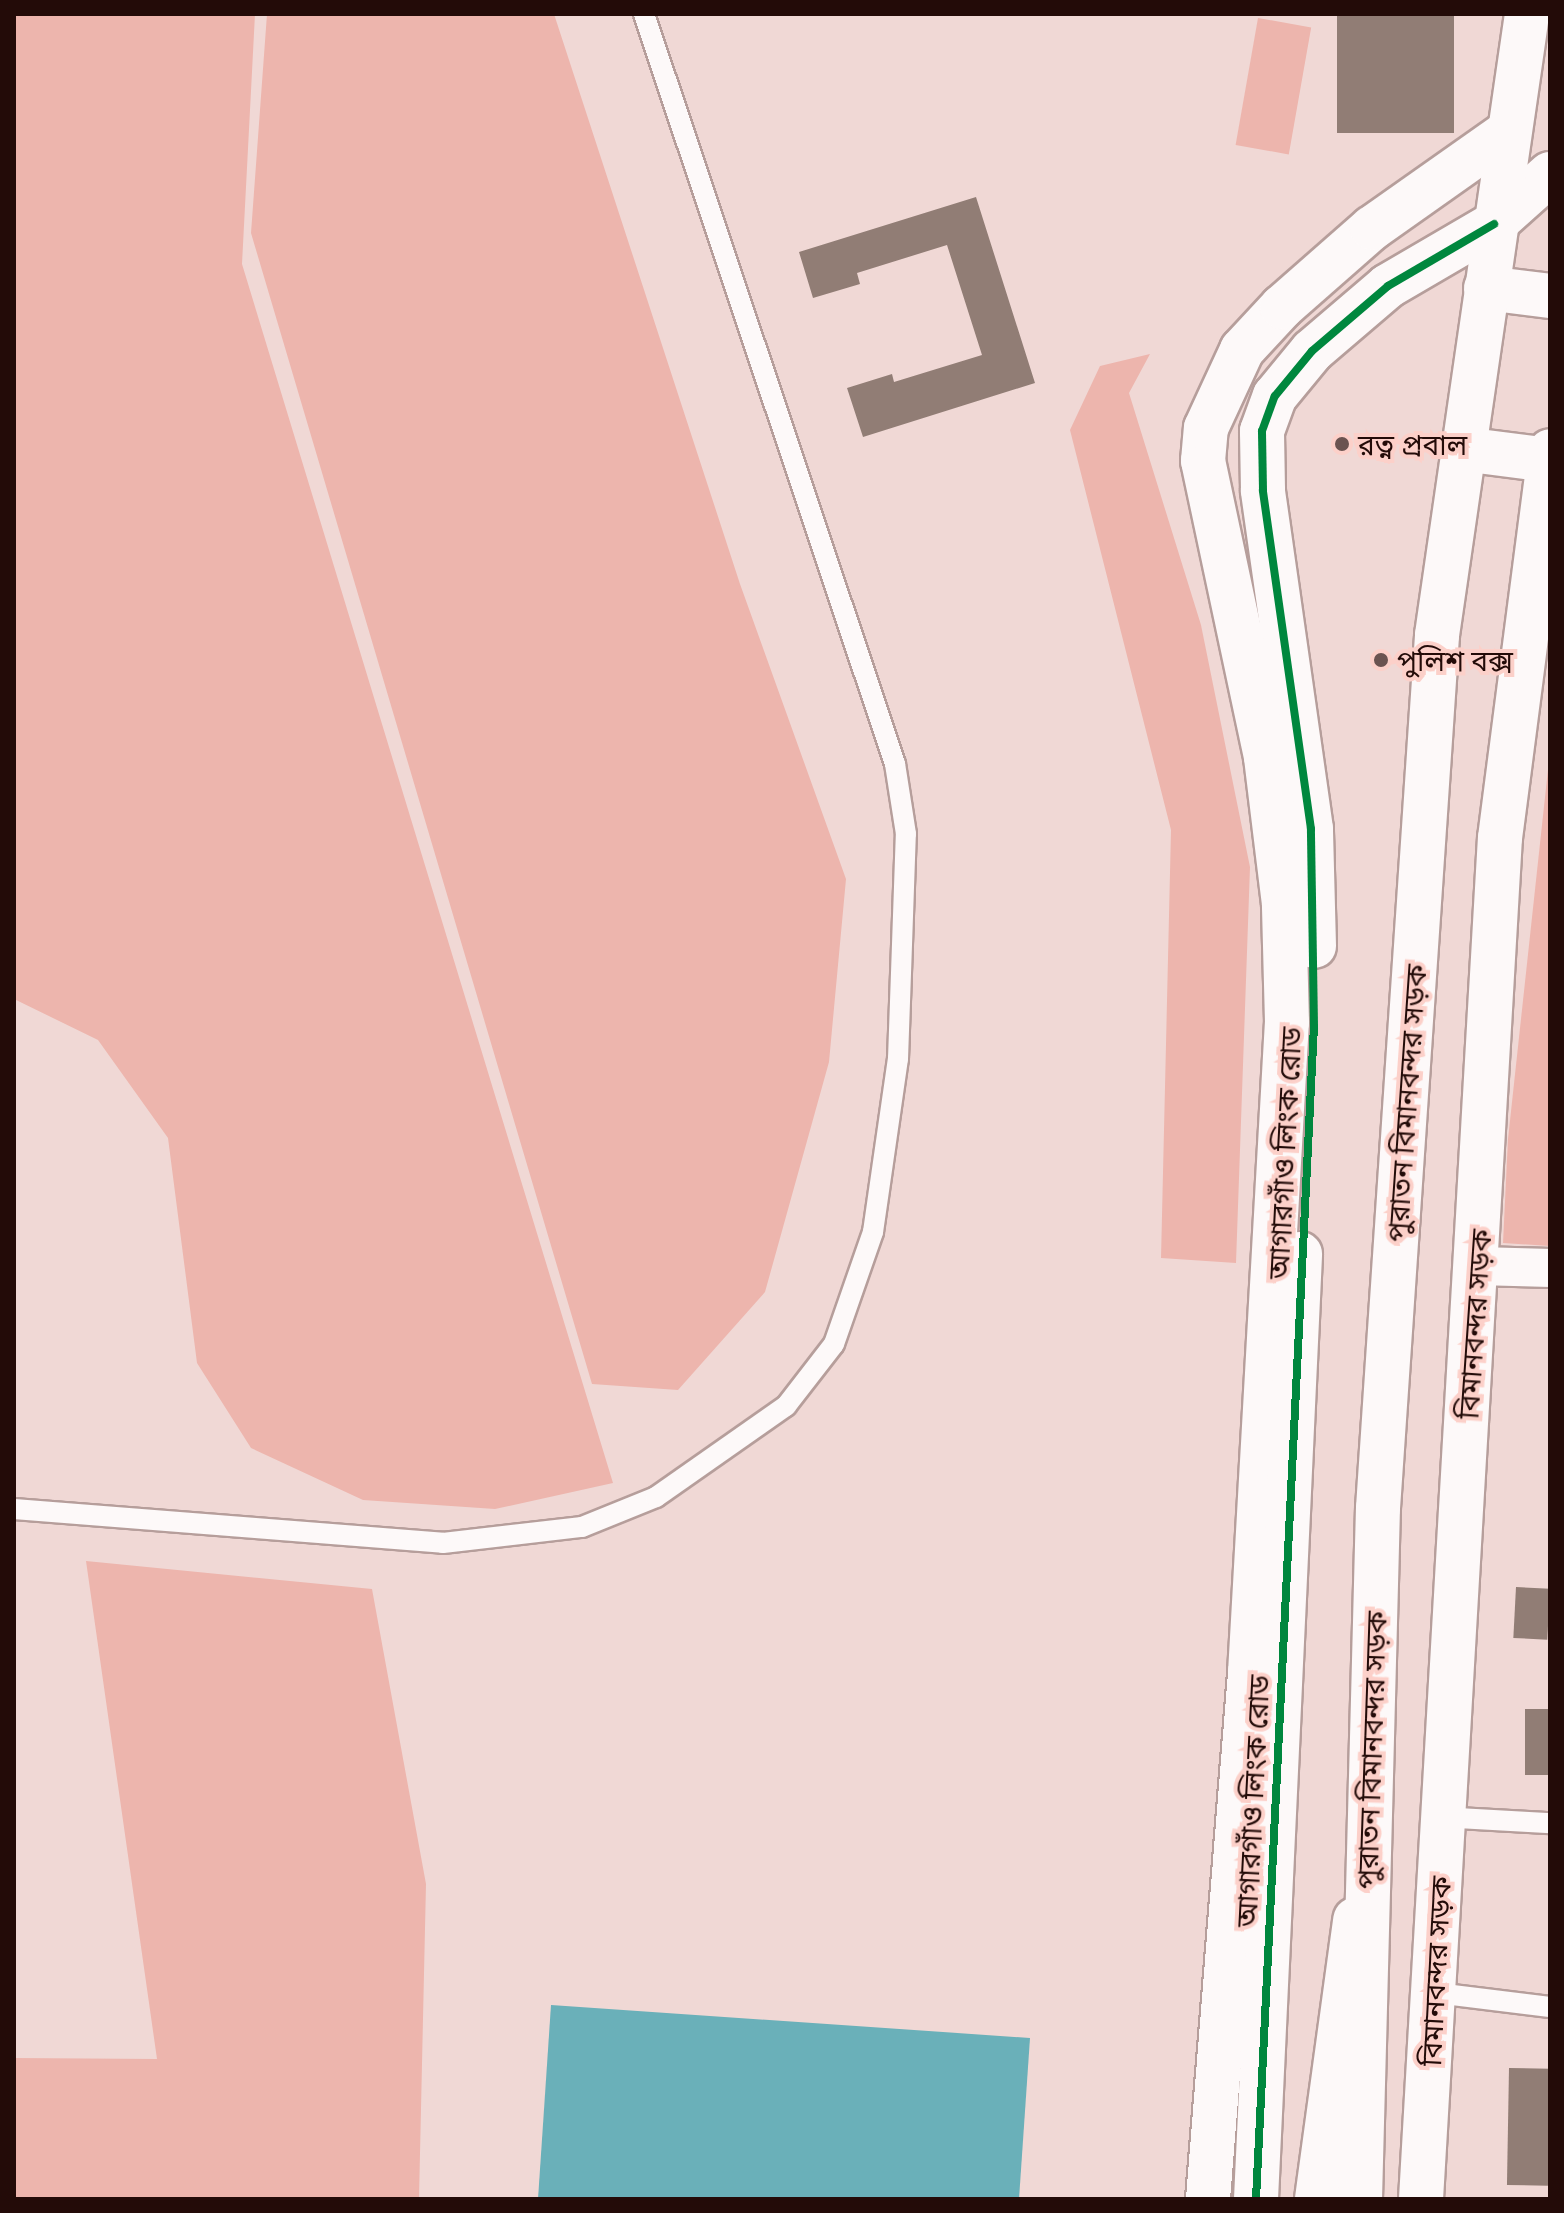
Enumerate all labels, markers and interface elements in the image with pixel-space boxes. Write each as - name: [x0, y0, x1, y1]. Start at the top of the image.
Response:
- place label: রত্ন প্রবাল: [1358, 427, 1467, 461]
- marker: রত্ন প্রবাল: [1333, 435, 1351, 453]
- place label: পুলিশ বক্স: [1397, 643, 1513, 677]
- marker: পুলিশ বক্স: [1372, 651, 1390, 669]
- street label: পুরাতন বিমানবন্দর সড়ক: [1380, 963, 1432, 1243]
- street label: আগারগাঁও লিংক রোড: [1261, 1026, 1307, 1280]
- street label: বিমানবন্দর সড়ক: [1451, 1228, 1497, 1420]
- street label: পুরাতন বিমানবন্দর সড়ক: [1349, 1610, 1393, 1890]
- street label: আগারগাঁও লিংক রোড: [1229, 1674, 1275, 1928]
- street label: বিমানবন্দর সড়ক: [1413, 1875, 1457, 2067]

